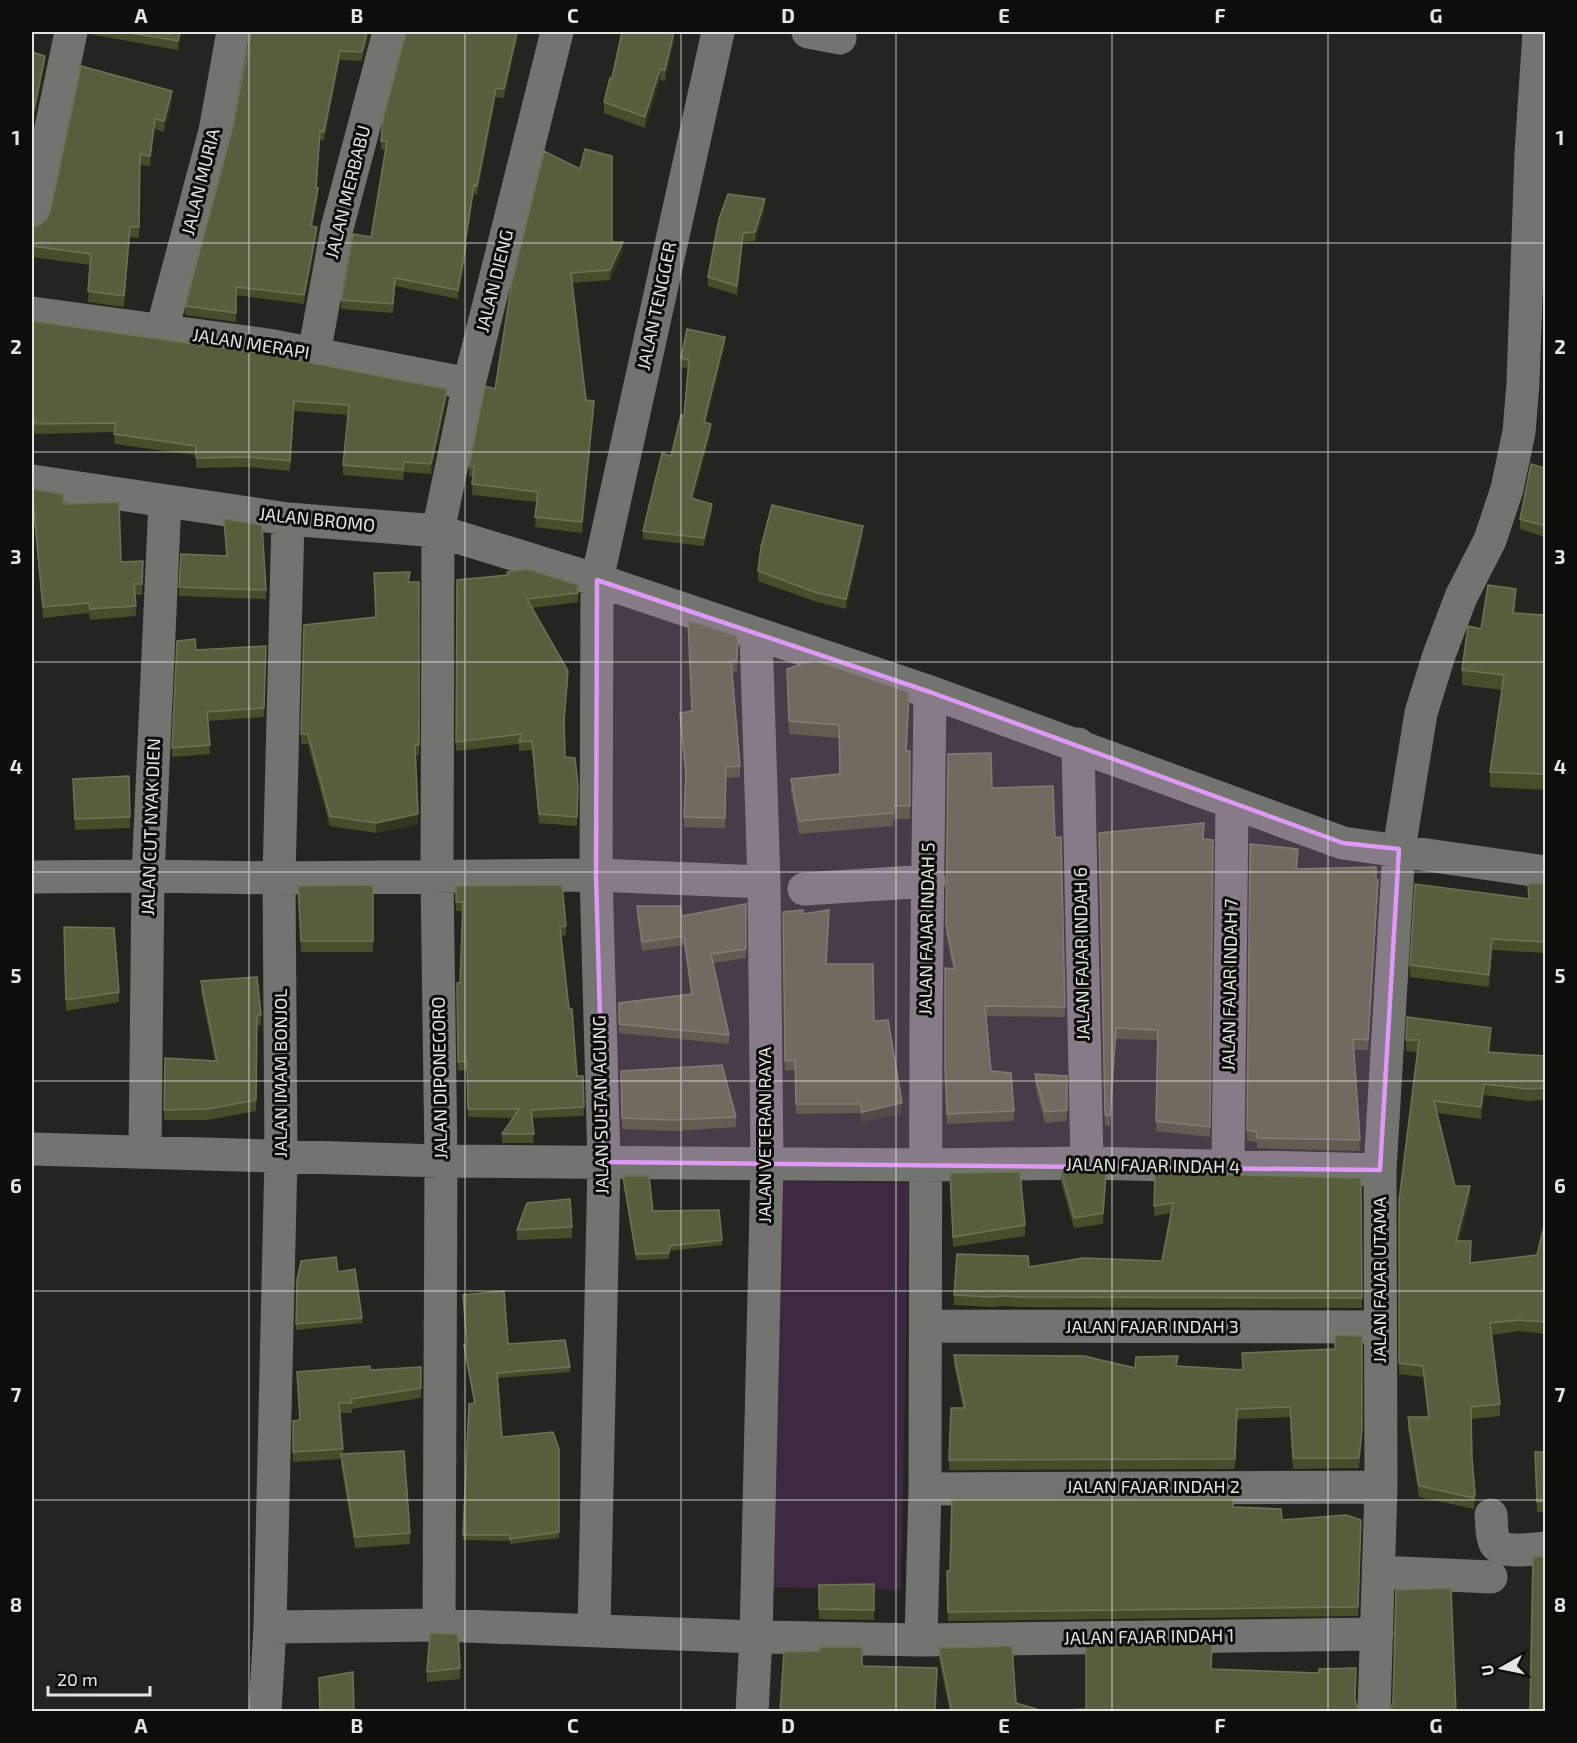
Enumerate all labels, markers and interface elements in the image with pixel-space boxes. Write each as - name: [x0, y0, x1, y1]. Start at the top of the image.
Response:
- text: A: [134, 3, 148, 27]
- text: B: [351, 3, 363, 27]
- text: C: [567, 3, 579, 27]
- text: D: [781, 3, 795, 27]
- text: E: [998, 3, 1010, 27]
- text: F: [1214, 3, 1226, 27]
- text: G: [1430, 3, 1442, 27]
- street label: JALAN MERBABU: [320, 123, 374, 261]
- text: 1: [12, 125, 20, 149]
- street label: JALAN MURIA: [176, 125, 224, 237]
- text: 1: [1556, 125, 1564, 149]
- street label: JALAN DIENG: [471, 227, 517, 334]
- street label: JALAN TENGGER: [632, 239, 680, 372]
- street label: JALAN MERAPI: [191, 323, 311, 363]
- text: 2: [10, 334, 22, 358]
- text: 2: [1554, 334, 1566, 358]
- street label: JALAN BROMO: [258, 502, 376, 536]
- text: 3: [10, 544, 22, 568]
- text: 3: [1554, 544, 1566, 568]
- street label: JALAN CUT NYAK DIEN: [136, 738, 164, 916]
- text: 4: [10, 754, 23, 778]
- text: 4: [1554, 754, 1567, 778]
- street label: JALAN FAJAR INDAH 5: [913, 842, 939, 1016]
- street label: JALAN FAJAR INDAH 6: [1068, 867, 1094, 1041]
- street label: JALAN FAJAR INDAH 7: [1216, 898, 1242, 1071]
- text: 5: [10, 963, 22, 987]
- text: 5: [1554, 963, 1566, 987]
- street label: JALAN IMAM BONJOL: [269, 988, 291, 1158]
- street label: JALAN DIPONEGORO: [427, 996, 451, 1160]
- street label: JALAN SULTAN AGUNG: [587, 1015, 613, 1195]
- street label: JALAN VETERAN RAYA: [753, 1046, 775, 1223]
- street label: JALAN FAJAR INDAH 4: [1066, 1152, 1240, 1178]
- text: 6: [10, 1173, 22, 1197]
- text: 6: [1554, 1173, 1566, 1197]
- street label: JALAN FAJAR UTAMA: [1368, 1196, 1390, 1363]
- street label: JALAN FAJAR INDAH 3: [1065, 1315, 1239, 1337]
- text: 7: [11, 1382, 22, 1406]
- text: 7: [1555, 1382, 1566, 1406]
- street label: JALAN FAJAR INDAH 2: [1066, 1475, 1240, 1497]
- text: 8: [10, 1592, 22, 1616]
- text: 8: [1554, 1592, 1566, 1616]
- street label: JALAN FAJAR INDAH 1: [1064, 1624, 1234, 1648]
- north arrow: [1472, 1638, 1532, 1698]
- scale bar: [48, 1659, 150, 1697]
- text: U: [1476, 1664, 1497, 1677]
- text: 20 m: [57, 1668, 98, 1690]
- text: A: [134, 1713, 148, 1737]
- text: B: [351, 1713, 363, 1737]
- text: C: [567, 1713, 579, 1737]
- text: D: [781, 1713, 795, 1737]
- text: E: [998, 1713, 1010, 1737]
- text: F: [1214, 1713, 1226, 1737]
- text: G: [1430, 1713, 1442, 1737]

